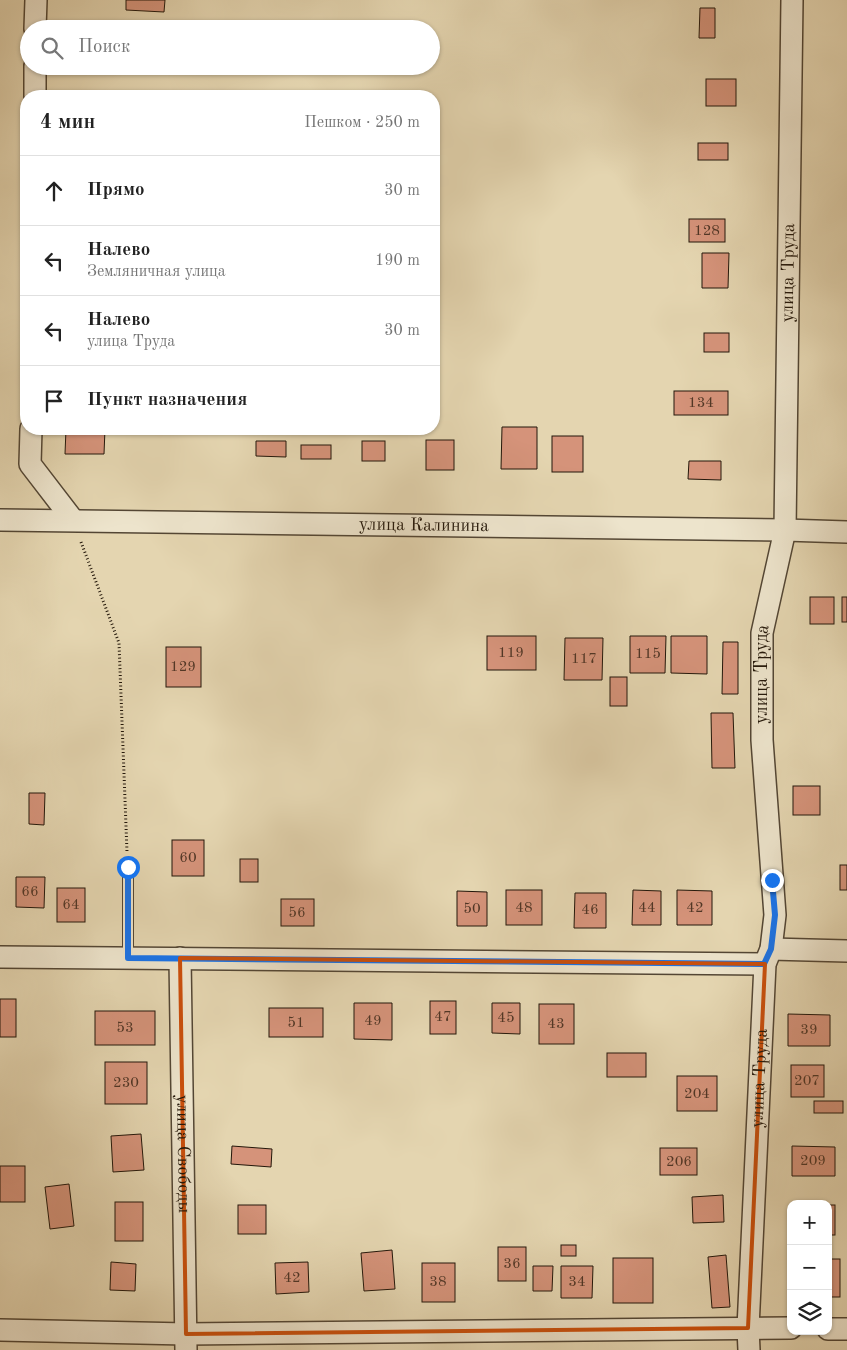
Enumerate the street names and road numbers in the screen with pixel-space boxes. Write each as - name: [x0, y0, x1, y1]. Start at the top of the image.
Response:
- street label: улица Труда: [779, 223, 798, 323]
- street label: улица Калинина: [359, 516, 489, 535]
- street label: улица Труда: [753, 623, 773, 724]
- street label: улица Труда: [748, 1028, 771, 1128]
- street label: улица Свободы: [173, 1094, 193, 1214]

